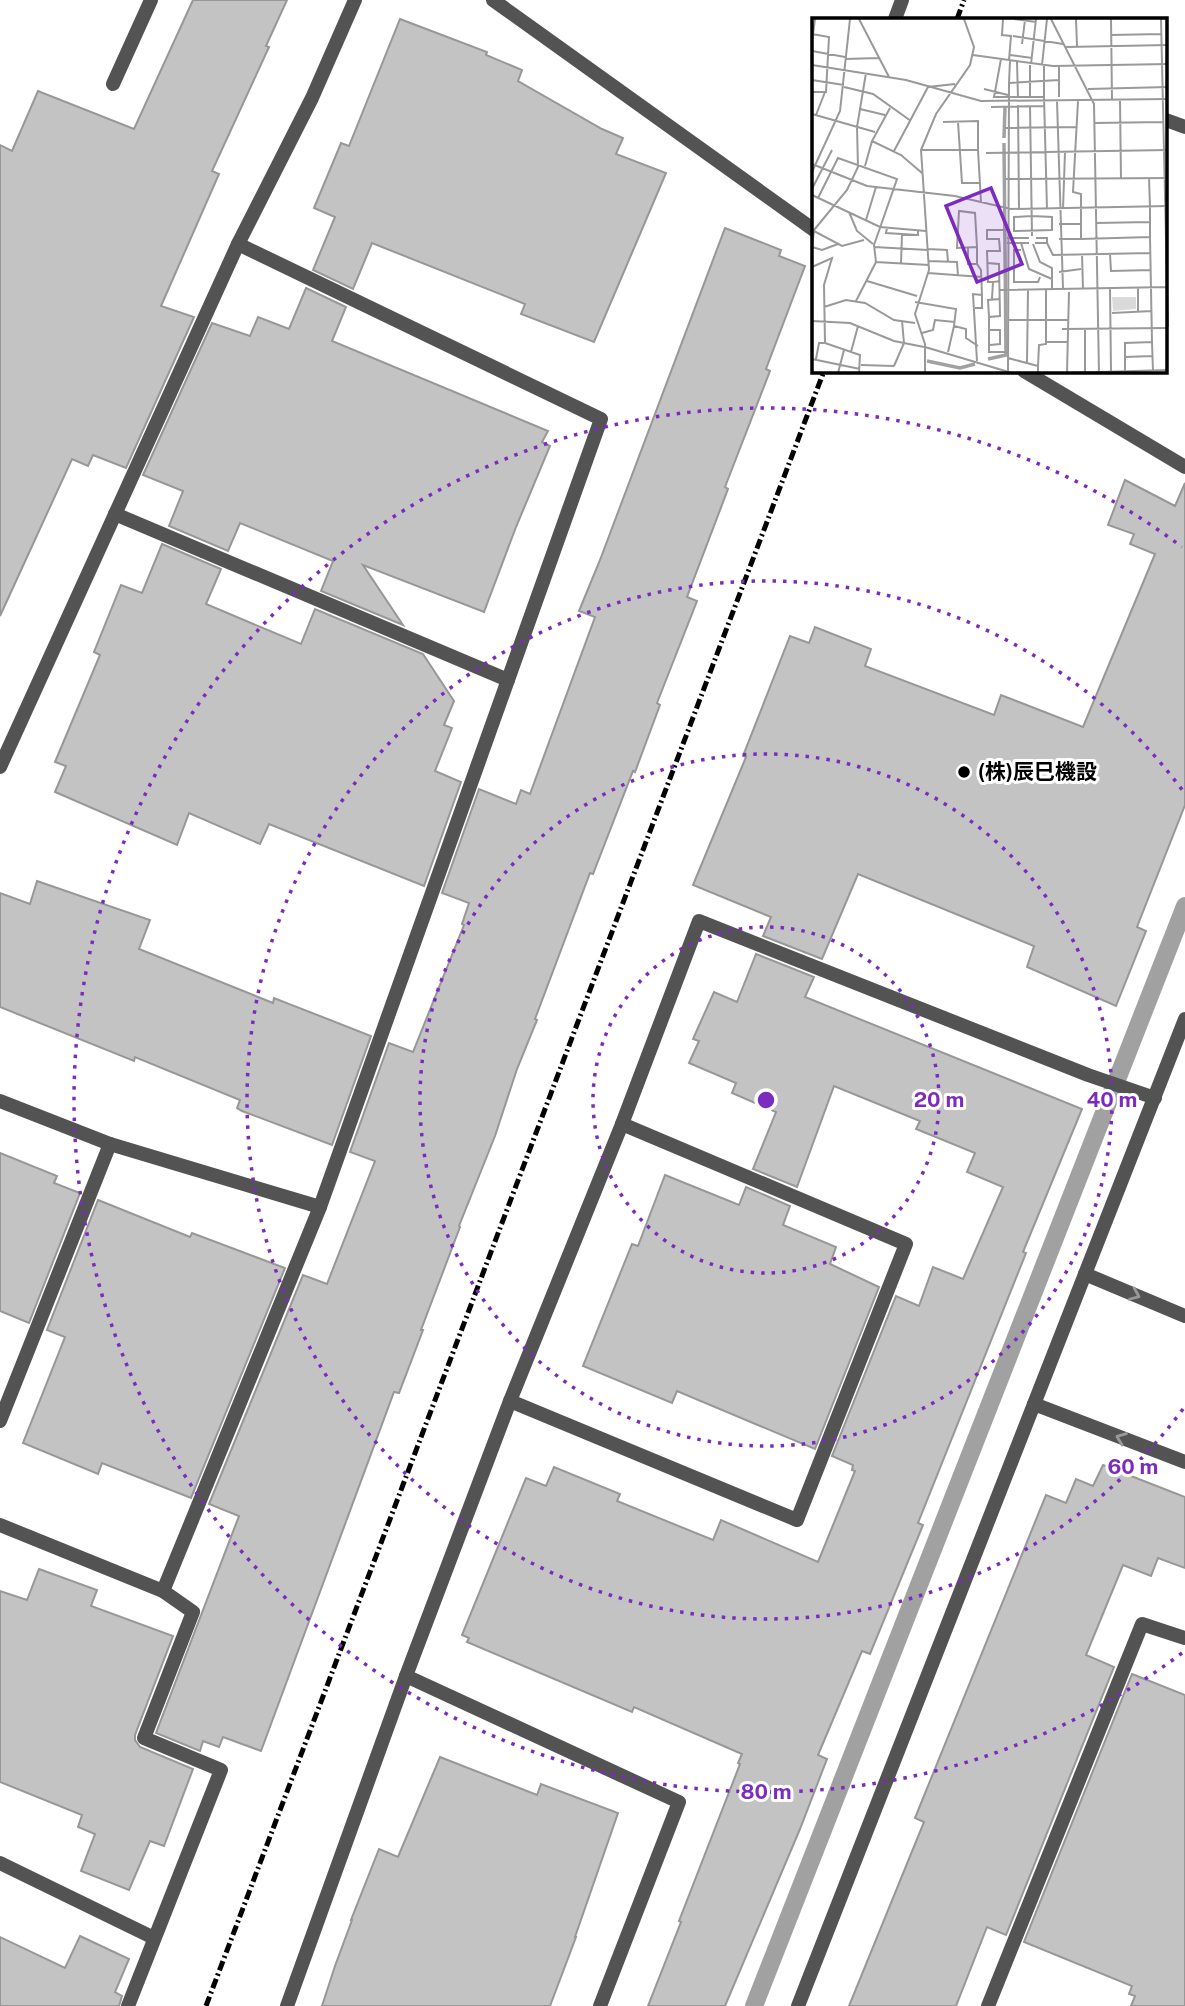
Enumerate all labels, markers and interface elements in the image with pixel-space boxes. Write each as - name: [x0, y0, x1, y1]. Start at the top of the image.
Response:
- inset map: [812, 18, 1168, 373]
- place label: (株)辰巳機設: [978, 759, 1097, 784]
- marker: (株)辰巳機設: [956, 764, 972, 780]
- text: 20 m: [914, 1087, 964, 1112]
- text: 40 m: [1087, 1087, 1137, 1112]
- centre of rings: [754, 1088, 778, 1112]
- one-way arrow: [1128, 1287, 1140, 1301]
- one-way arrow: [1116, 1432, 1128, 1446]
- text: 60 m: [1108, 1454, 1158, 1479]
- text: 80 m: [740, 1779, 792, 1804]

